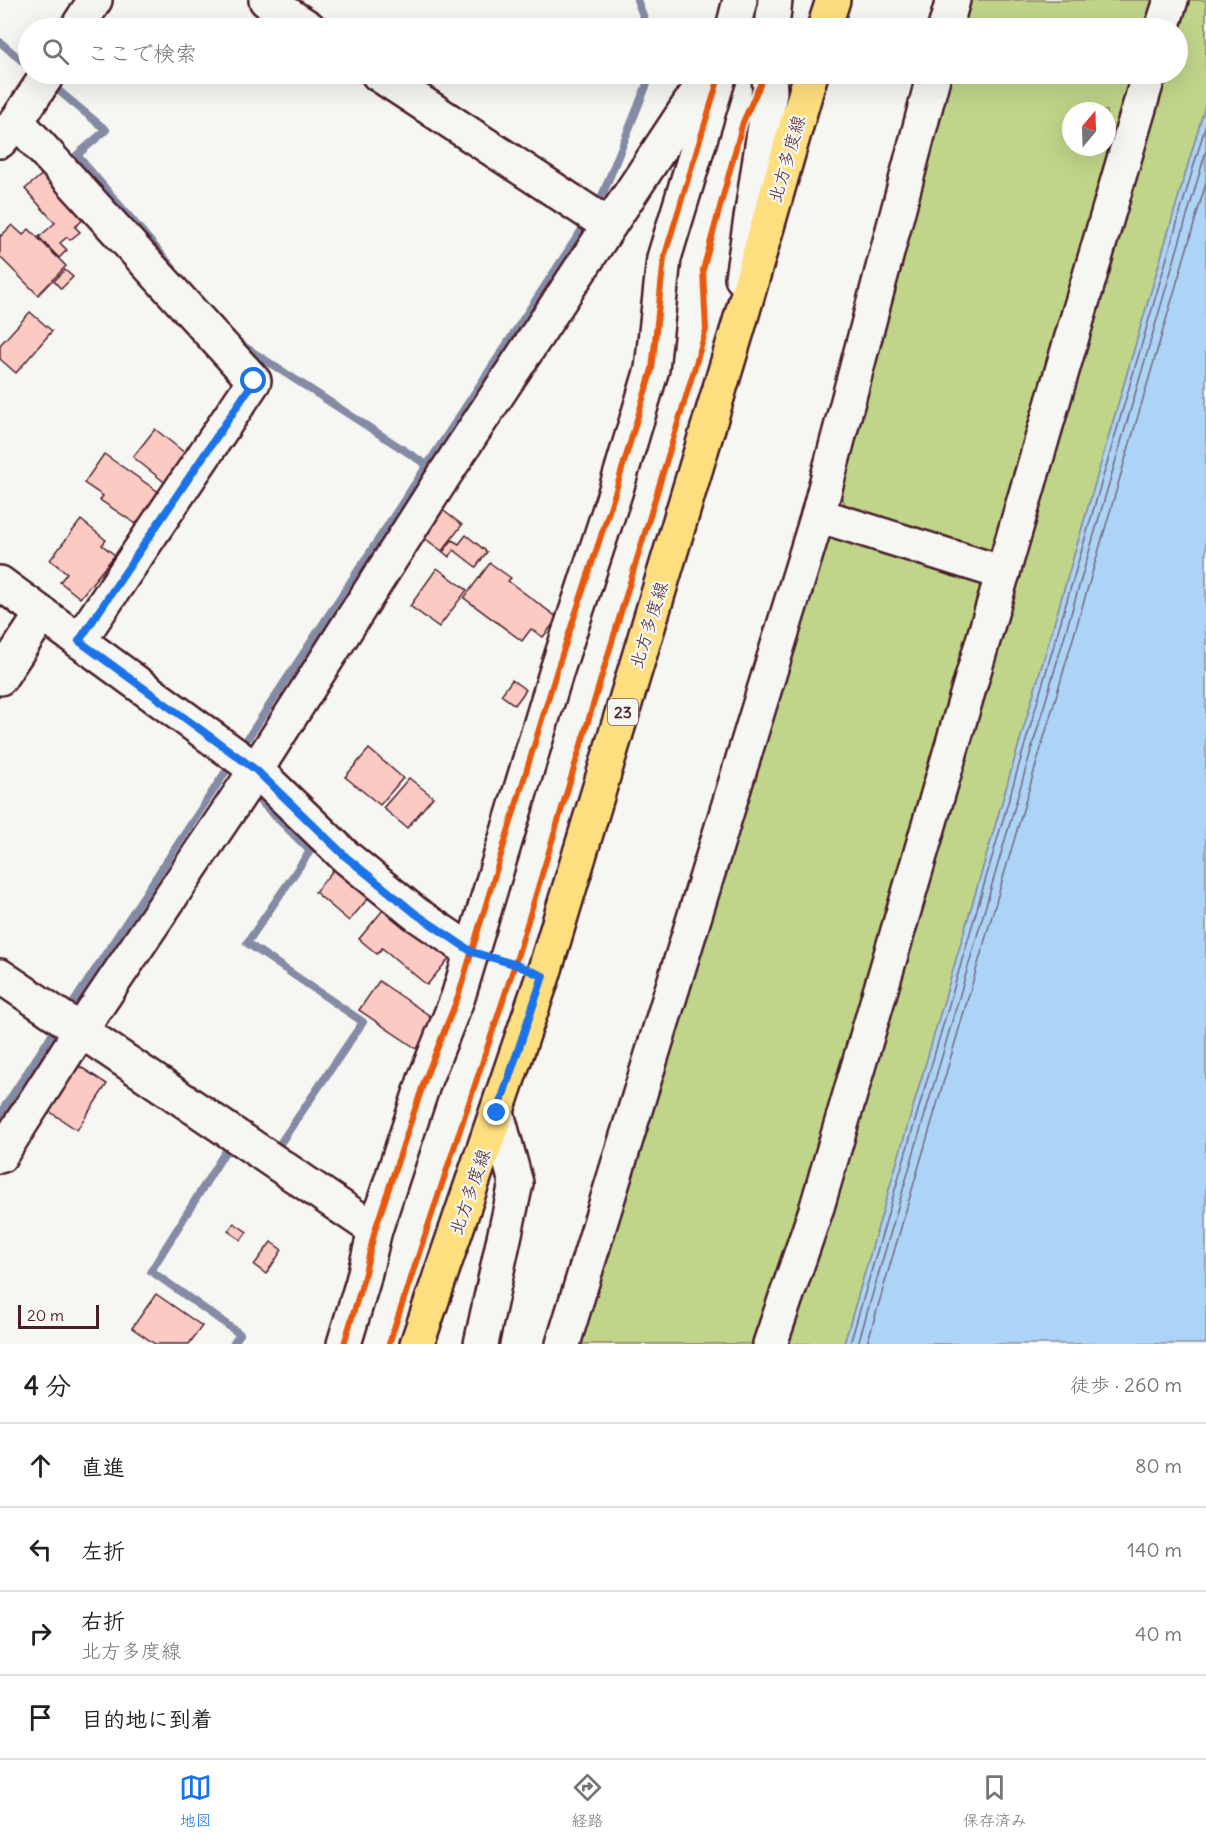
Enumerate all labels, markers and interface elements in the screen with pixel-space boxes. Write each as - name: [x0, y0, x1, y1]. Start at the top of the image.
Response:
- search box: [18, 18, 1188, 84]
- icon: search: [39, 35, 72, 68]
- text: ここで検索: [87, 39, 197, 67]
- north arrow: [1062, 102, 1116, 156]
- street label: 北方多度線: [763, 112, 810, 205]
- route start: [240, 367, 266, 393]
- street label: 北方多度線: [624, 578, 673, 671]
- road number: 23: [608, 699, 638, 725]
- route end: [483, 1099, 509, 1125]
- street label: 北方多度線: [444, 1146, 495, 1238]
- scale bar: [18, 1302, 99, 1330]
- text: 20 m: [27, 1305, 64, 1325]
- text: 4 分: [24, 1369, 71, 1402]
- text: 徒歩 · 260 m: [1070, 1372, 1182, 1397]
- icon: ahead: [24, 1449, 57, 1482]
- text: 直進: [81, 1453, 125, 1481]
- text: 80 m: [1135, 1453, 1182, 1478]
- icon: left: [24, 1533, 57, 1566]
- text: 左折: [81, 1537, 125, 1565]
- text: 140 m: [1127, 1537, 1182, 1562]
- text: 右折: [81, 1607, 125, 1635]
- icon: right: [24, 1617, 57, 1650]
- text: 40 m: [1135, 1621, 1182, 1646]
- text: 北方多度線: [81, 1638, 181, 1663]
- icon: arrive: [24, 1701, 57, 1734]
- text: 目的地に到着: [81, 1705, 213, 1733]
- tab: 地図: [179, 1771, 212, 1831]
- tab: 経路: [571, 1771, 604, 1831]
- tab: 保存済み: [963, 1771, 1027, 1831]

